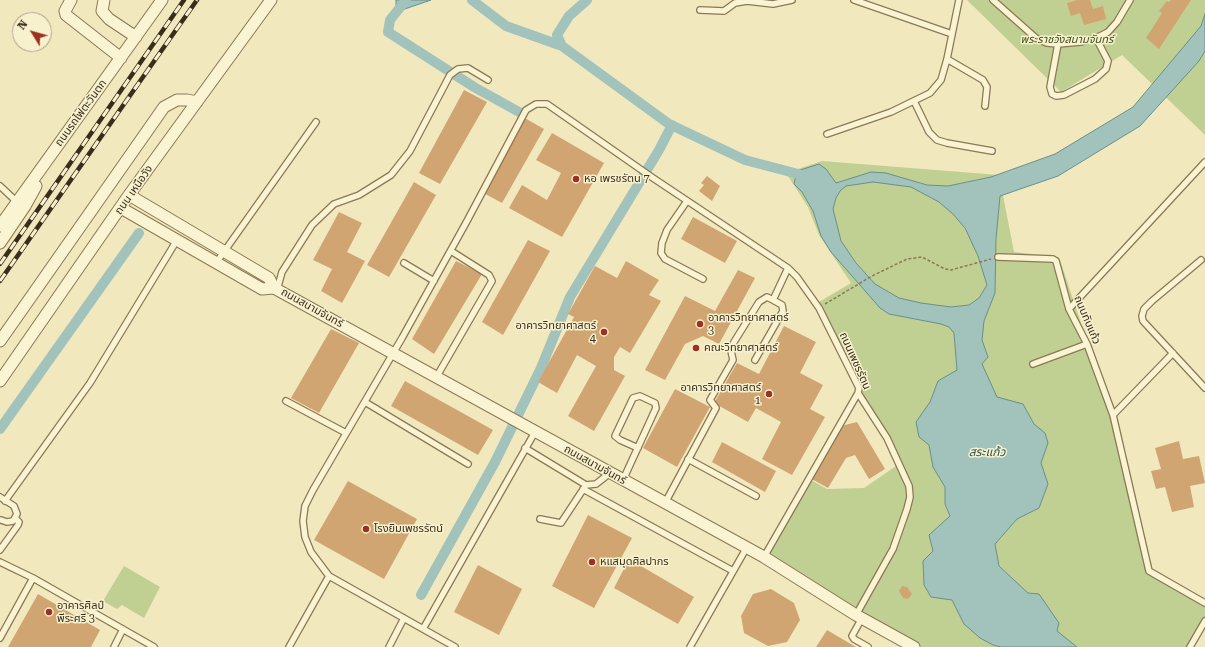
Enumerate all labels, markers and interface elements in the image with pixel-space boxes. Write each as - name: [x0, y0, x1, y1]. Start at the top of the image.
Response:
- north arrow: [12, 12, 52, 52]
- text: N: [15, 18, 31, 32]
- park label: พระราชวังสนามจันทร์: [1021, 33, 1113, 47]
- street label: ถนนรถไฟตะวันตก: [52, 77, 110, 149]
- street label: ถนน เหนือวัง: [112, 163, 156, 217]
- place label: หอ เพรชรัตน 7: [584, 172, 650, 186]
- marker: หอ เพรชรัตน 7: [571, 174, 581, 184]
- street label: ถนนสนามจันทร์: [279, 285, 345, 331]
- street label: ถนนทับแก้ว: [1071, 294, 1103, 346]
- place label: อาคารวิทยาศาสตร์ 3: [708, 311, 789, 337]
- place label: อาคารวิทยาศาสตร์ 4: [515, 319, 596, 345]
- marker: อาคารวิทยาศาสตร์ 3: [695, 319, 705, 329]
- marker: อาคารวิทยาศาสตร์ 4: [599, 327, 609, 337]
- street label: ถนนเพชรรัตน: [837, 330, 873, 392]
- place label: คณะวิทยาศาสตร์: [704, 341, 778, 355]
- marker: คณะวิทยาศาสตร์: [691, 343, 701, 353]
- place label: อาคารวิทยาศาสตร์ 1: [680, 381, 761, 407]
- marker: อาคารวิทยาศาสตร์ 1: [764, 389, 774, 399]
- street label: ถนนสนามจันทร์: [562, 442, 628, 488]
- water label: สระแก้ว: [969, 445, 1005, 459]
- place label: โรงยิมเพชรรัตน์: [374, 522, 443, 536]
- marker: โรงยิมเพชรรัตน์: [361, 524, 371, 534]
- place label: หแสมุดศิลปากร: [600, 555, 669, 569]
- marker: หแสมุดศิลปากร: [587, 557, 597, 567]
- place label: อาคารศิลป์ พีระศรี 3: [57, 599, 104, 625]
- marker: อาคารศิลป์ พีระศรี 3: [44, 607, 54, 617]

